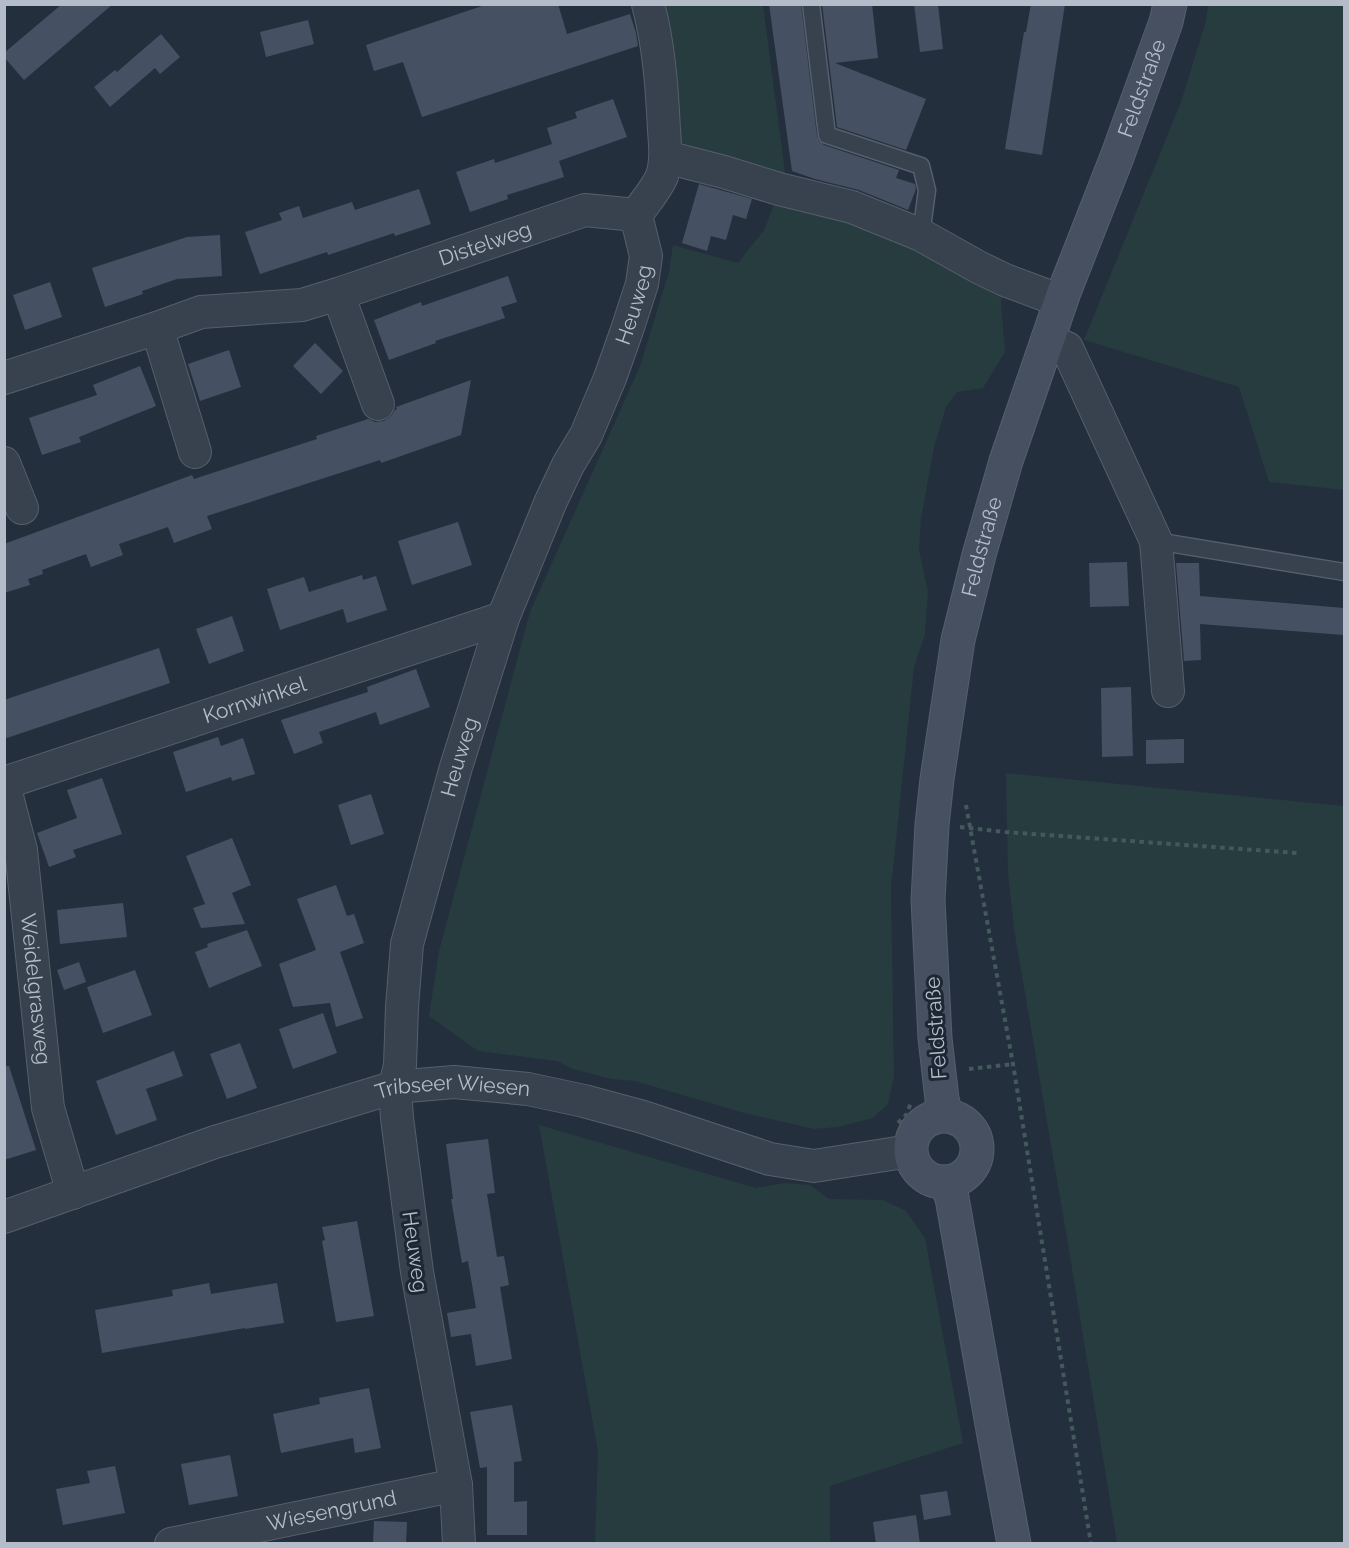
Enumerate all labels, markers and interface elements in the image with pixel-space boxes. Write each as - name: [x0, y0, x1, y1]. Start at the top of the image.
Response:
- street label: Feldstraße: [1112, 36, 1171, 141]
- street label: Distelweg: [435, 216, 535, 271]
- street label: Heuweg: [610, 263, 657, 348]
- street label: Feldstraße: [956, 494, 1007, 600]
- street label: Kornwinkel: [200, 671, 310, 728]
- street label: Heuweg: [435, 714, 483, 800]
- street label: Weidelgrasweg: [16, 912, 56, 1066]
- street label: Feldstraße: [919, 976, 952, 1080]
- street label: Tribseer Wiesen: [372, 1069, 531, 1104]
- street label: Heuweg: [397, 1210, 434, 1294]
- street label: Wiesengrund: [264, 1485, 399, 1536]

